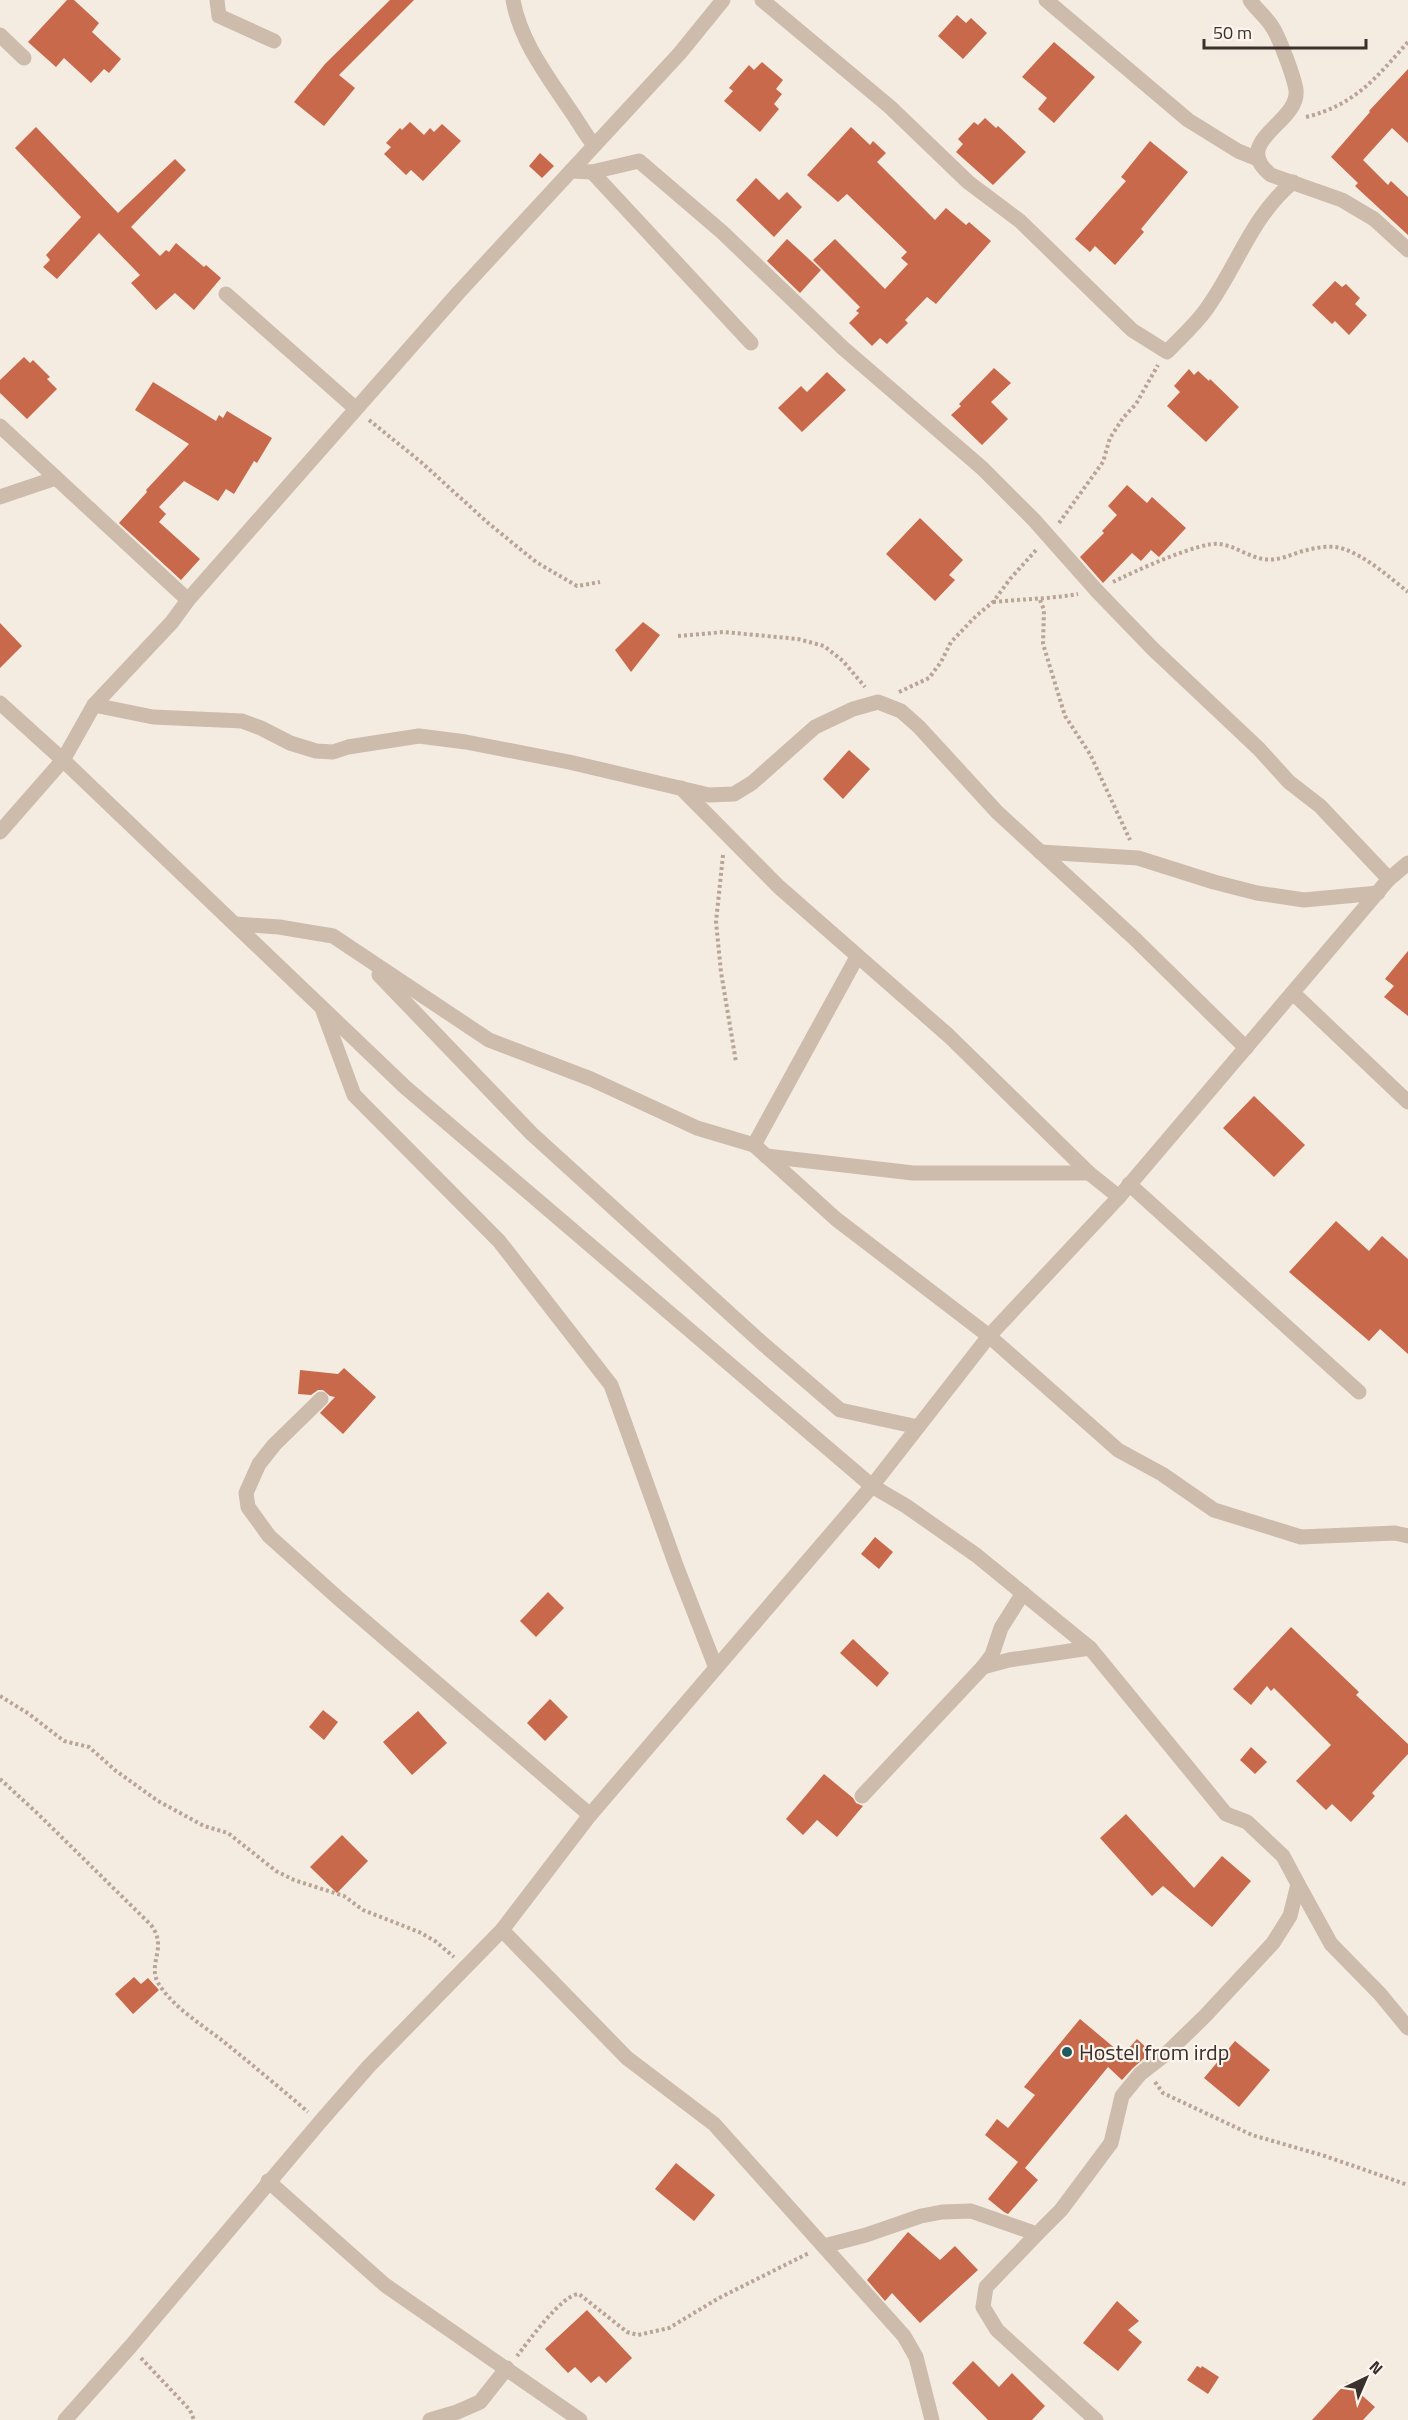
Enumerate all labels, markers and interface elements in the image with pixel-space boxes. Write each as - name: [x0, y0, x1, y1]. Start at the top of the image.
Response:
- scale bar: [1204, 12, 1366, 50]
- text: 50 m: [1213, 19, 1252, 46]
- place label: Hostel from irdp: [1079, 2035, 1229, 2069]
- marker: Hostel from irdp: [1060, 2045, 1074, 2059]
- north arrow: [1336, 2348, 1396, 2408]
- text: N: [1364, 2355, 1389, 2380]

